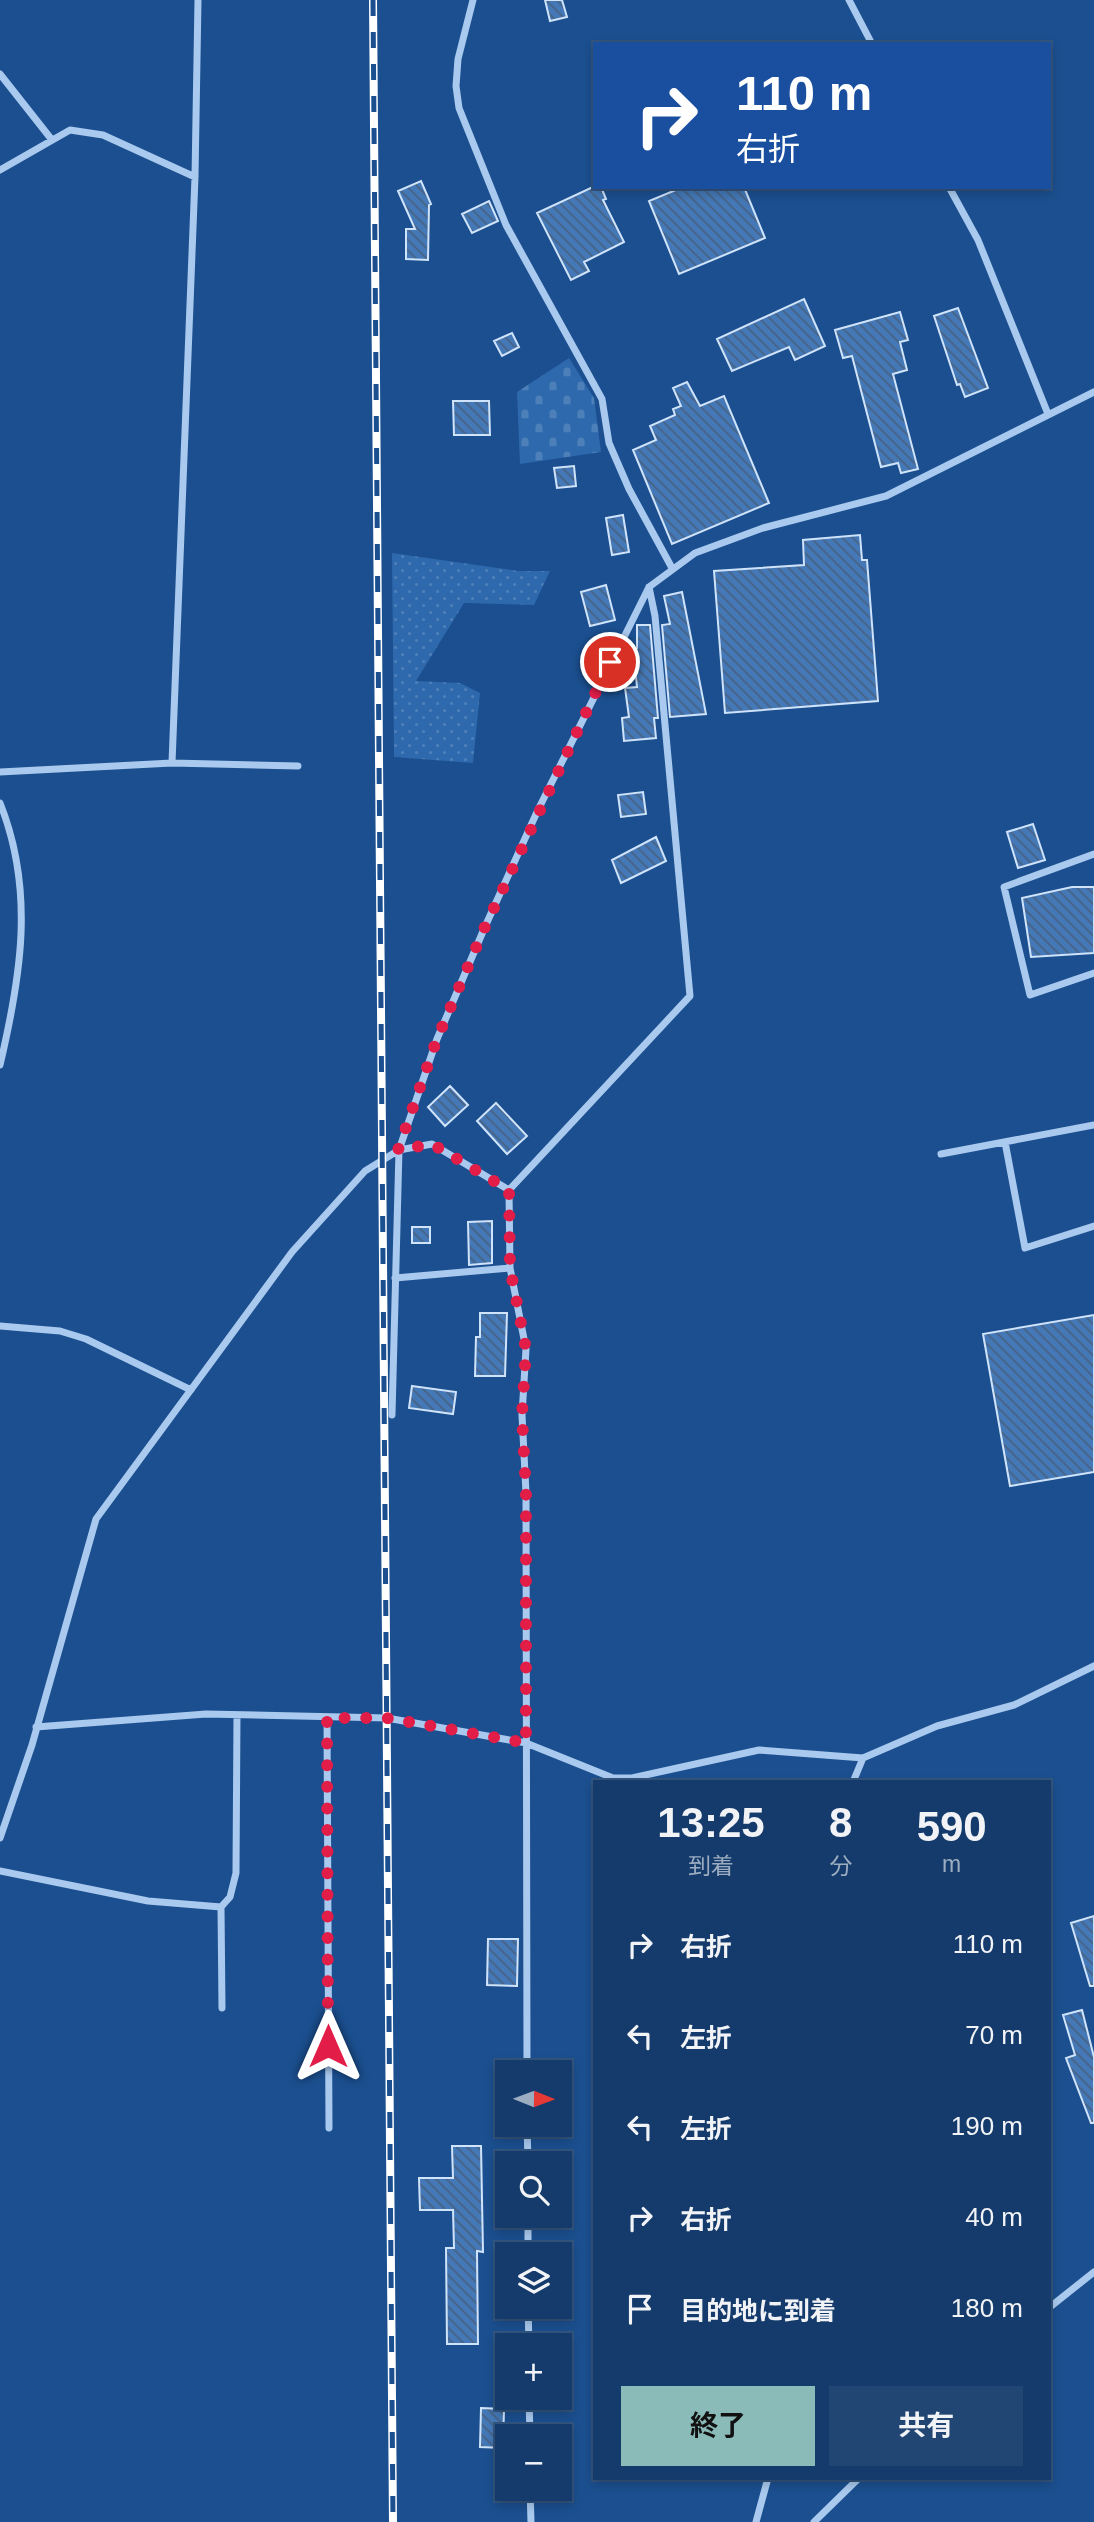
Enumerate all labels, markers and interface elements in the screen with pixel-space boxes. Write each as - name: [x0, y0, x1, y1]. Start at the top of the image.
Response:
- text: 110 m: [736, 66, 872, 120]
- icon: right: [621, 70, 712, 161]
- text: 右折: [736, 131, 800, 167]
- pin: [580, 632, 640, 692]
- icon: arrive: [591, 643, 629, 681]
- text: 13:25: [657, 1799, 765, 1846]
- text: 8: [829, 1799, 852, 1846]
- text: 590: [917, 1803, 987, 1850]
- text: m: [942, 1851, 961, 1877]
- text: 到着: [688, 1853, 734, 1879]
- text: 分: [829, 1853, 852, 1879]
- icon: right: [621, 1926, 659, 1964]
- text: 110 m: [953, 1929, 1023, 1959]
- text: 右折: [680, 1932, 732, 1962]
- position arrow: [291, 2009, 365, 2083]
- icon: left: [621, 2017, 659, 2055]
- text: 70 m: [965, 2020, 1023, 2050]
- text: 左折: [680, 2023, 732, 2053]
- north arrow: [495, 2060, 572, 2137]
- map controls: [495, 2060, 572, 2501]
- icon: left: [621, 2108, 659, 2146]
- text: 190 m: [951, 2111, 1023, 2141]
- text: 左折: [680, 2114, 732, 2144]
- button: search: [495, 2151, 572, 2228]
- icon: right: [621, 2199, 659, 2237]
- text: 40 m: [965, 2202, 1023, 2232]
- text: 右折: [680, 2205, 732, 2235]
- button: layers: [495, 2242, 572, 2319]
- icon: arrive: [621, 2290, 659, 2328]
- text: 180 m: [951, 2293, 1023, 2323]
- text: 目的地に到着: [680, 2296, 836, 2326]
- button: +: [495, 2333, 572, 2410]
- button: 終了: [621, 2386, 815, 2466]
- button: 共有: [829, 2386, 1023, 2466]
- button: −: [495, 2424, 572, 2501]

